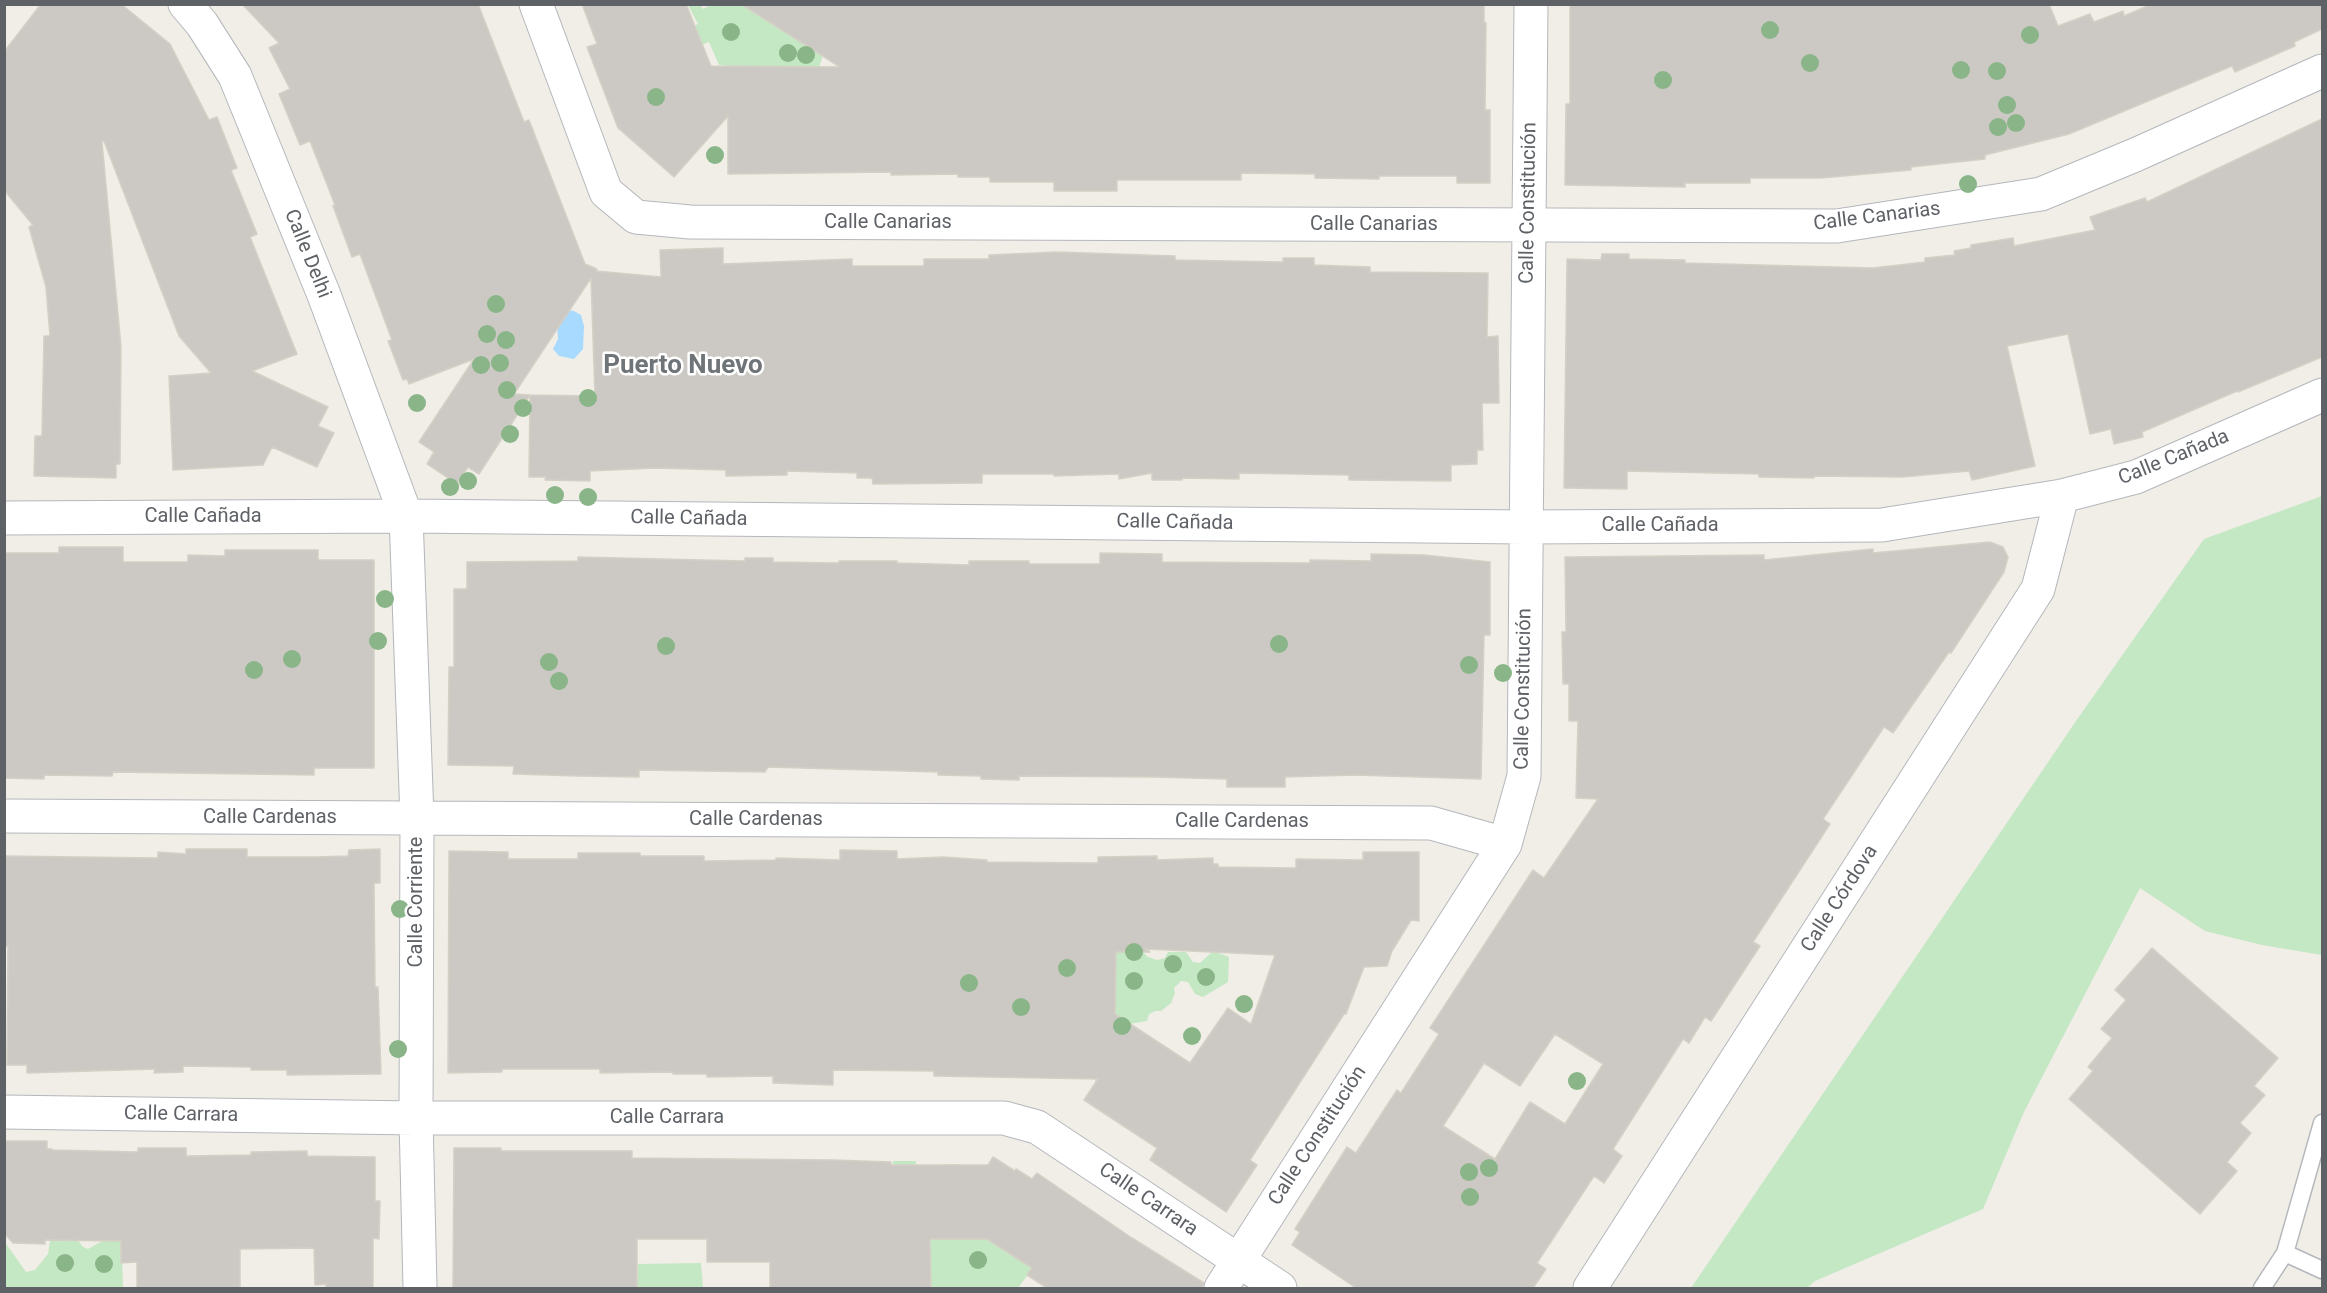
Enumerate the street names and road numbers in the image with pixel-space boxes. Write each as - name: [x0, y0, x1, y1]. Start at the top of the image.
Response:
- street label: Calle Constitución: [1516, 122, 1542, 284]
- street label: Calle Canarias: [1812, 197, 1942, 237]
- street label: Calle Delhi: [278, 206, 336, 302]
- street label: Calle Canarias: [824, 211, 952, 235]
- street label: Calle Canarias: [1310, 213, 1438, 237]
- street label: Calle Cañada: [2115, 425, 2233, 491]
- street label: Calle Cañada: [144, 505, 262, 529]
- street label: Calle Cañada: [630, 506, 748, 532]
- street label: Calle Cañada: [1116, 510, 1234, 536]
- street label: Calle Cañada: [1601, 514, 1719, 538]
- street label: Calle Constitución: [1511, 608, 1537, 770]
- street label: Calle Cardenas: [203, 806, 337, 830]
- street label: Calle Cardenas: [689, 808, 823, 832]
- street label: Calle Cardenas: [1175, 810, 1309, 834]
- street label: Calle Corriente: [405, 837, 429, 967]
- street label: Calle Córdova: [1796, 841, 1884, 957]
- street label: Calle Constitución: [1264, 1062, 1372, 1210]
- street label: Calle Carrara: [124, 1102, 238, 1128]
- street label: Calle Carrara: [610, 1106, 724, 1130]
- street label: Calle Carrara: [1094, 1158, 1202, 1242]

